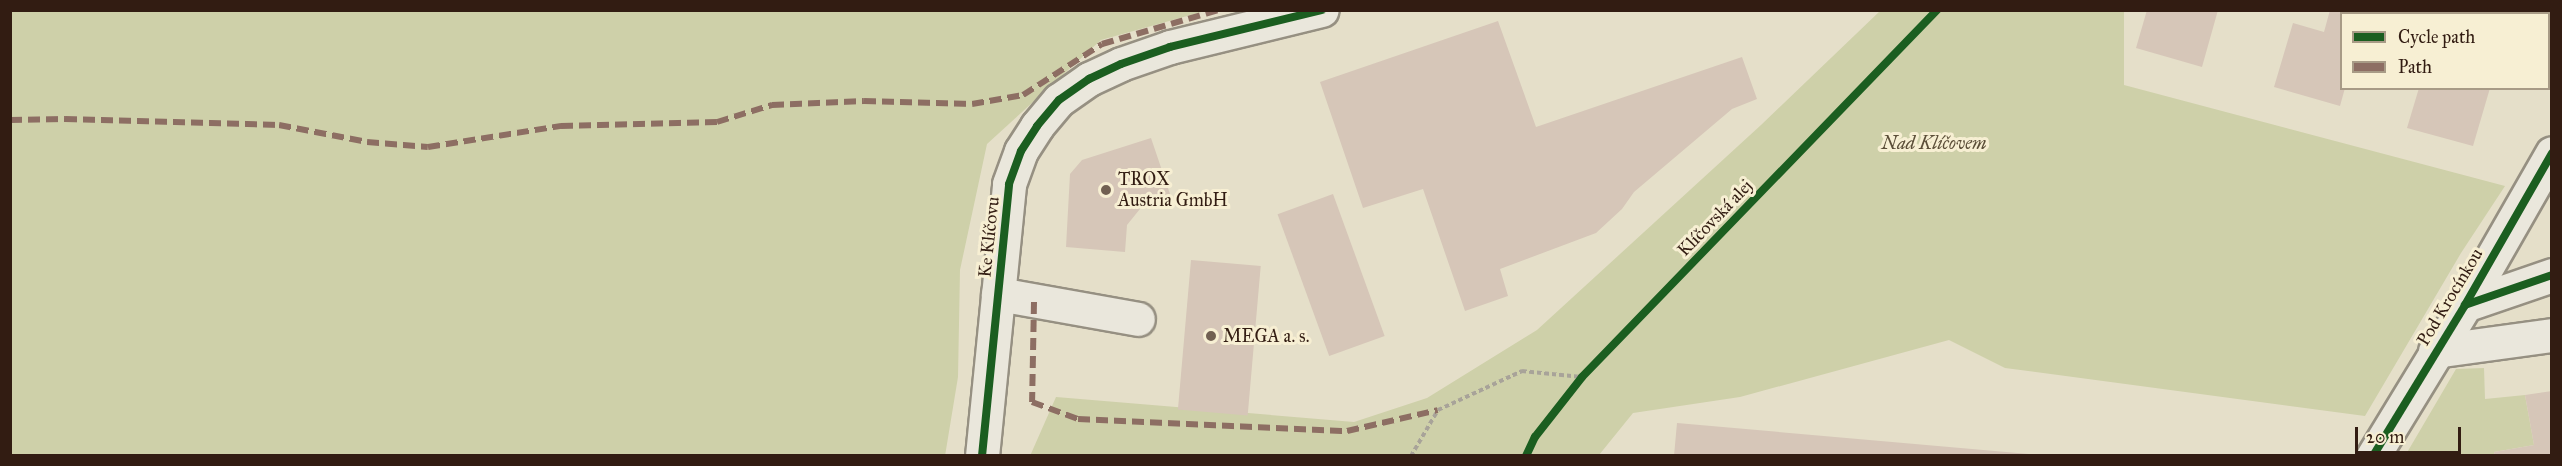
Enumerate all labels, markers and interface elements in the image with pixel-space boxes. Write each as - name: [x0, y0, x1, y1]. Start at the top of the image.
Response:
- legend: [2340, 12, 2550, 90]
- text: Cycle path: [2398, 26, 2475, 48]
- text: Path: [2398, 56, 2432, 78]
- park label: Nad Klíčovem: [1882, 132, 1986, 154]
- place label: TROX Austria GmbH: [1118, 169, 1228, 212]
- street label: Klíčovská alej: [1673, 175, 1757, 261]
- marker: TROX Austria GmbH: [1099, 183, 1113, 197]
- street label: Ke Klíčovu: [974, 195, 1004, 279]
- street label: Pod Krocínkou: [2412, 244, 2488, 350]
- place label: MEGA a. s.: [1223, 325, 1309, 347]
- marker: MEGA a. s.: [1204, 329, 1218, 343]
- scale bar: [2358, 415, 2464, 453]
- text: 20 m: [2366, 426, 2404, 448]

